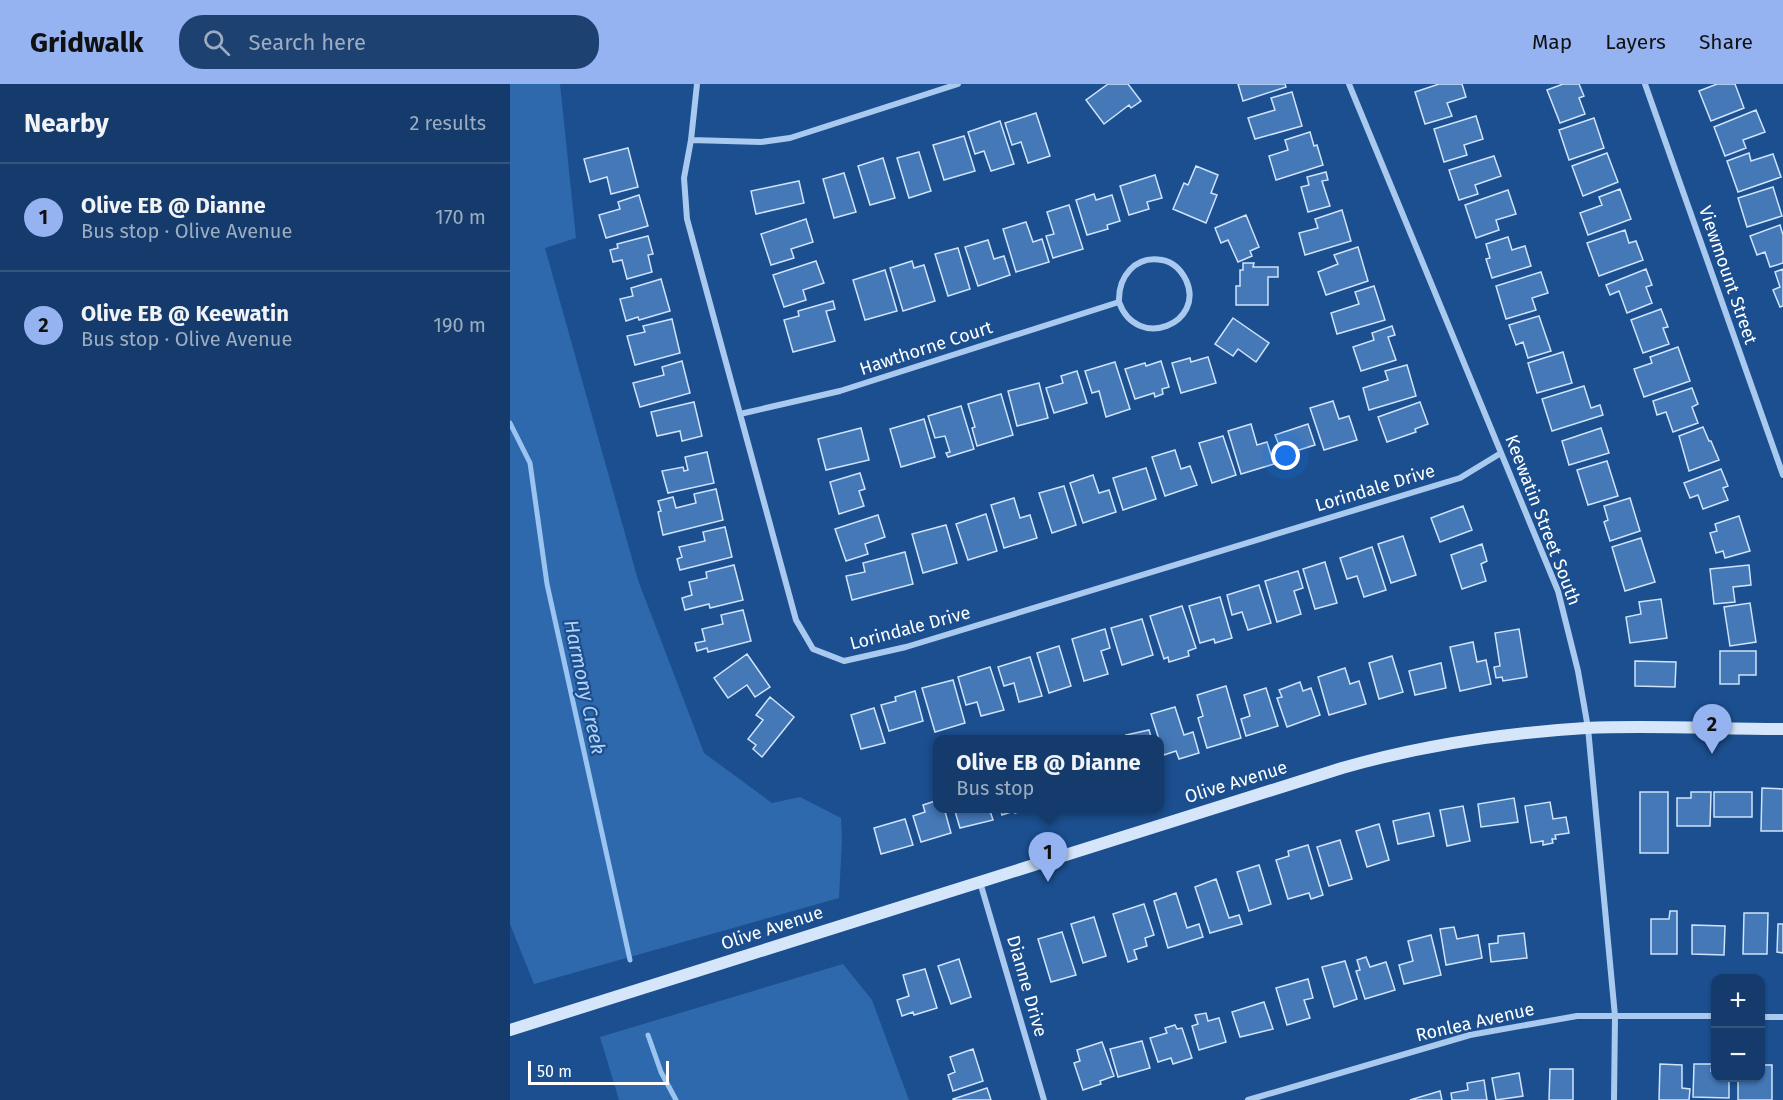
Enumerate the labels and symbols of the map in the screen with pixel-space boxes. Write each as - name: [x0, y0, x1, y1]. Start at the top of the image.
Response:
- street label: Viewmount Street: [1694, 203, 1762, 348]
- street label: Hawthorne Court: [857, 316, 996, 380]
- street label: Keewatin Street South: [1500, 432, 1586, 608]
- your location: [1271, 441, 1300, 470]
- street label: Lorindale Drive: [1313, 459, 1437, 517]
- street label: Lorindale Drive: [847, 601, 973, 655]
- water label: Harmony Creek: [559, 618, 611, 756]
- pin: 2: [1692, 704, 1732, 754]
- street label: Olive Avenue: [1182, 756, 1290, 808]
- pin: 1: [1028, 832, 1068, 882]
- street label: Olive Avenue: [718, 901, 826, 955]
- street label: Dianne Drive: [1002, 933, 1052, 1039]
- street label: Ronlea Avenue: [1414, 998, 1536, 1046]
- scale bar: [528, 1058, 669, 1086]

